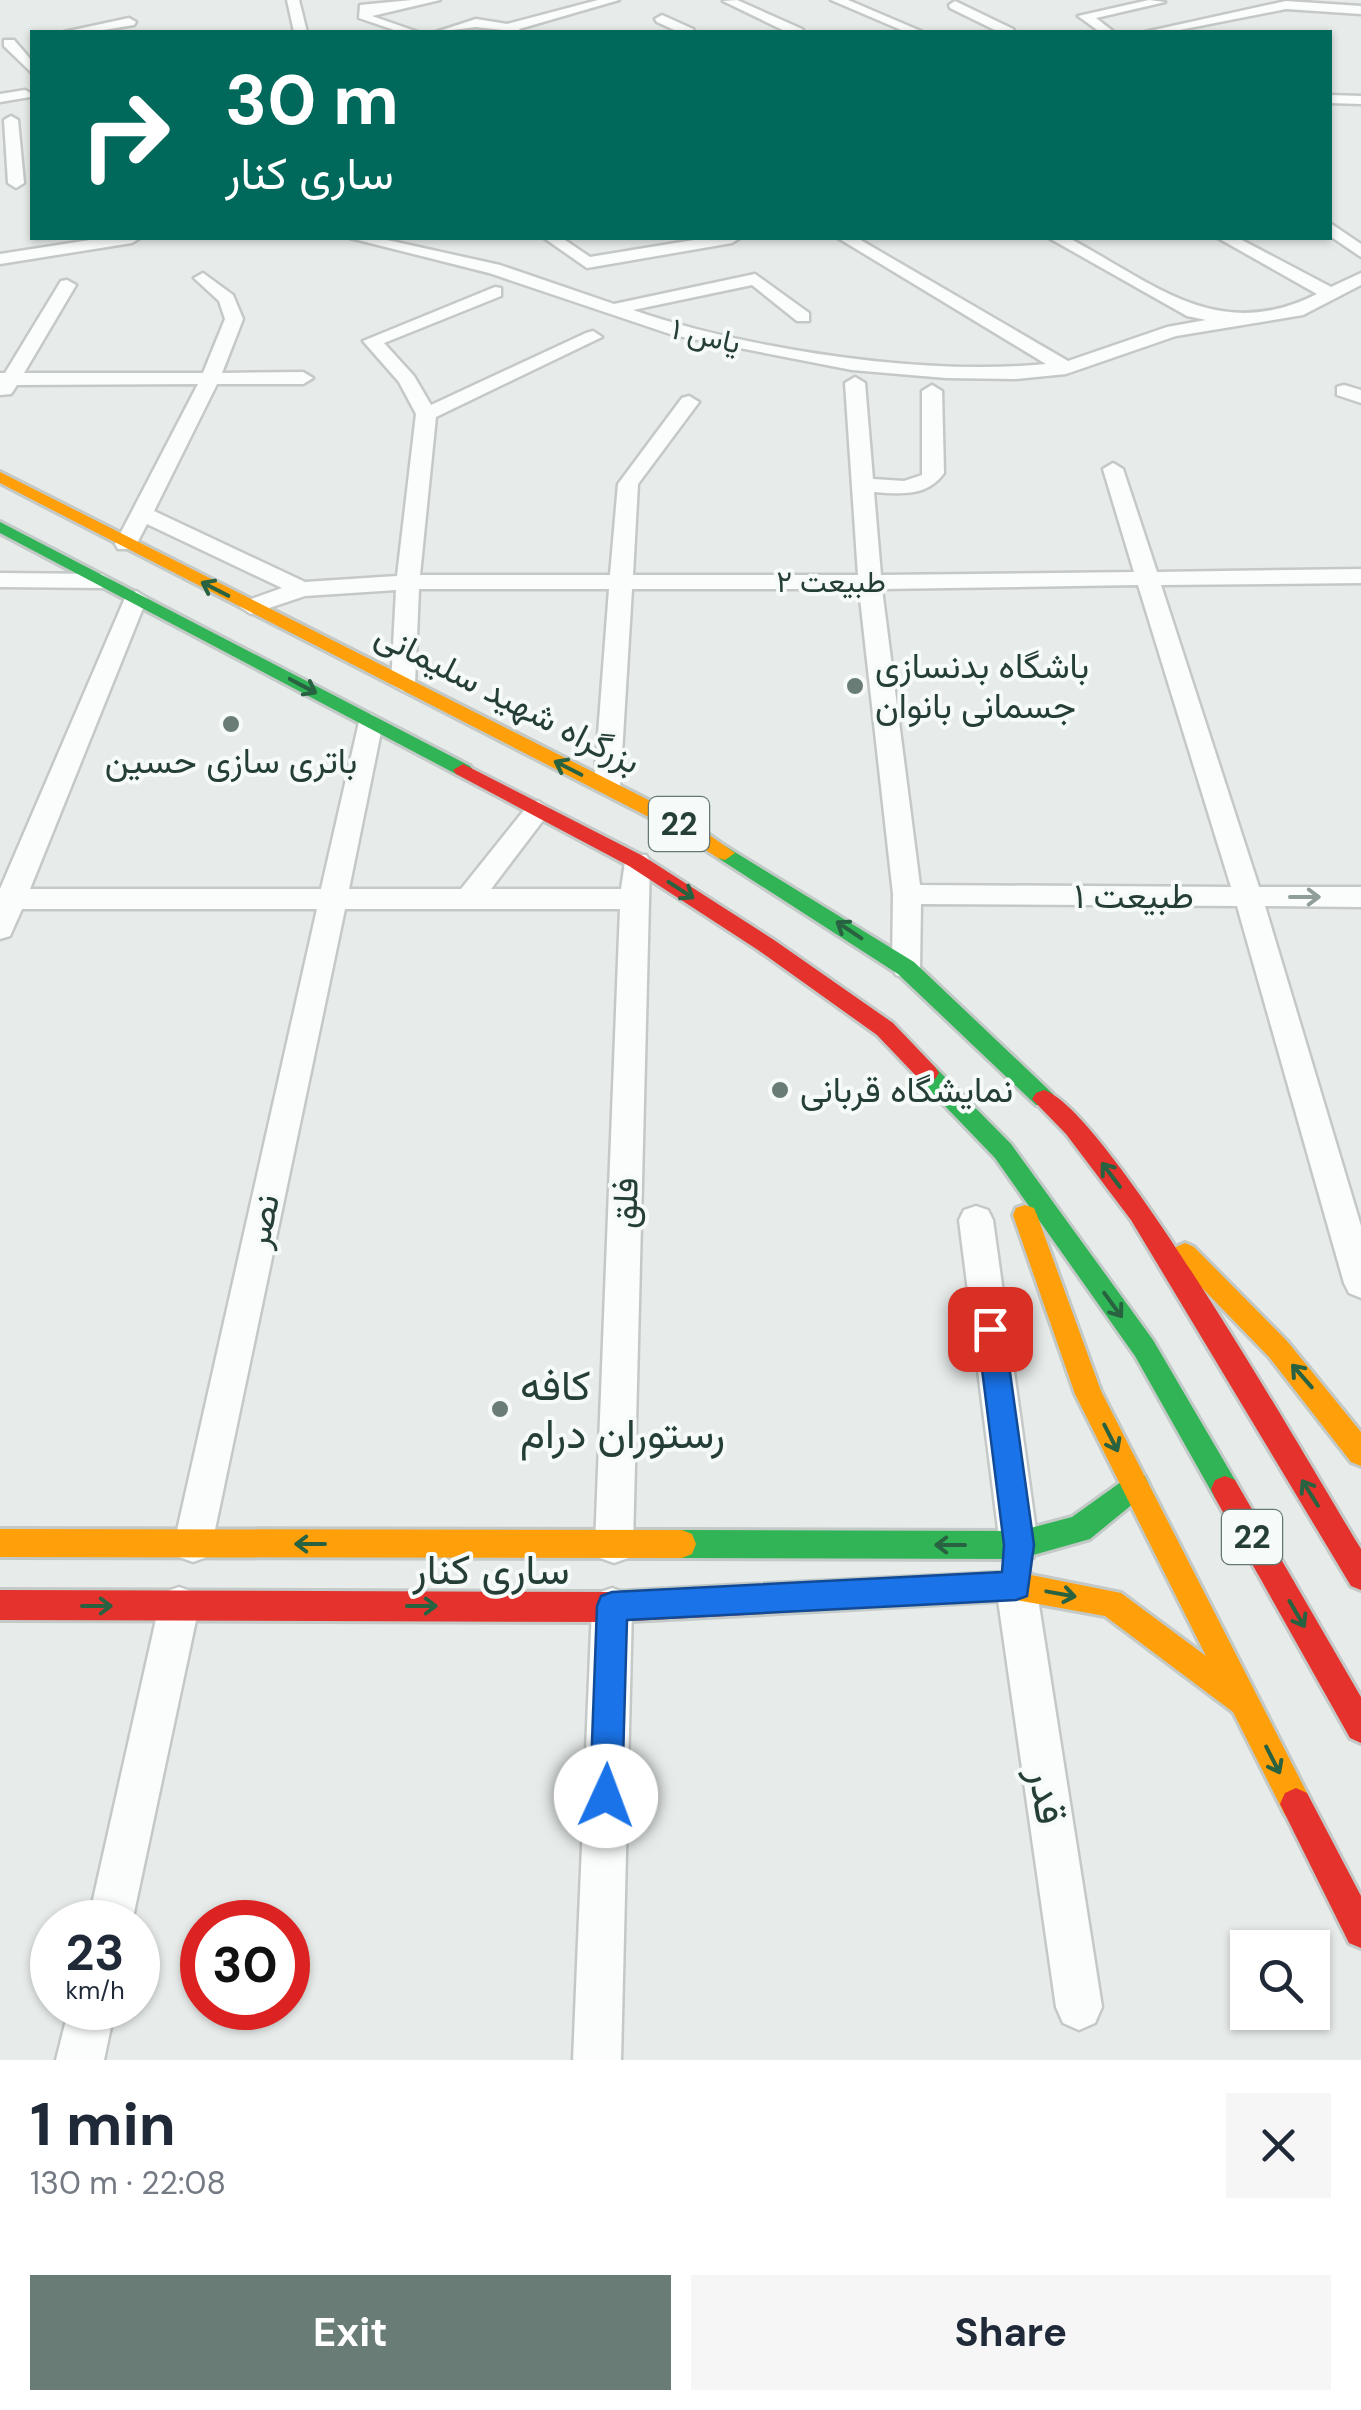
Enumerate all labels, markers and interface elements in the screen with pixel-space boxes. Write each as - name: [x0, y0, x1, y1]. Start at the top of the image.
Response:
- text: 30 m: [225, 55, 399, 146]
- icon: right: [60, 70, 190, 200]
- text: ساری کنار: [225, 144, 394, 203]
- street label: یاس ۱: [668, 309, 744, 362]
- street label: طبیعت ۲: [776, 562, 886, 601]
- one-way arrow: [201, 579, 231, 598]
- street label: بزرگراه شهید سلیمانی: [368, 611, 648, 785]
- place label: باشگاه بدنسازی جسمانی بانوان: [875, 643, 1089, 729]
- marker: باشگاه بدنسازی جسمانی بانوان: [844, 675, 866, 697]
- one-way arrow: [288, 677, 318, 696]
- marker: باتری سازی حسین: [220, 713, 242, 735]
- place label: باتری سازی حسین: [105, 738, 357, 784]
- one-way arrow: [554, 757, 584, 776]
- road number: 22: [649, 797, 709, 851]
- street label: طبیعت ۱: [1074, 873, 1194, 919]
- one-way arrow: [667, 880, 695, 901]
- one-way arrow: [1288, 888, 1320, 906]
- one-way arrow: [836, 920, 864, 941]
- place label: نمایشگاه قربانی: [800, 1067, 1013, 1113]
- marker: نمایشگاه قربانی: [769, 1079, 791, 1101]
- one-way arrow: [1100, 1162, 1121, 1189]
- street label: فلق: [601, 1177, 649, 1229]
- street label: نصر: [234, 1190, 290, 1253]
- pin: [948, 1287, 1033, 1372]
- one-way arrow: [1102, 1291, 1123, 1318]
- icon: arrive: [963, 1302, 1018, 1357]
- place label: کافه رستوران درام: [520, 1358, 725, 1461]
- one-way arrow: [1291, 1364, 1314, 1389]
- marker: کافه رستوران درام: [489, 1398, 511, 1420]
- one-way arrow: [1102, 1423, 1121, 1452]
- one-way arrow: [1300, 1479, 1320, 1508]
- road number: 22: [1222, 1510, 1282, 1564]
- one-way arrow: [295, 1534, 328, 1554]
- one-way arrow: [935, 1536, 968, 1554]
- street label: ساری کنار: [411, 1542, 570, 1597]
- one-way arrow: [1044, 1585, 1077, 1604]
- one-way arrow: [80, 1596, 113, 1616]
- one-way arrow: [406, 1596, 438, 1616]
- one-way arrow: [1287, 1599, 1307, 1629]
- position arrow: [554, 1744, 658, 1848]
- one-way arrow: [1264, 1744, 1283, 1774]
- street label: قدر: [1016, 1763, 1079, 1828]
- speed limit sign: 30: [180, 1900, 310, 2030]
- text: 23: [66, 1920, 125, 1986]
- map controls: [1230, 1930, 1330, 2030]
- button: search: [1230, 1930, 1330, 2030]
- text: km/h: [65, 1974, 125, 2007]
- text: 1 min: [30, 2085, 176, 2164]
- button: close: [1226, 2093, 1331, 2198]
- text: 130 m · 22:08: [30, 2162, 226, 2204]
- button: Exit: [30, 2275, 671, 2390]
- button: Share: [691, 2275, 1331, 2390]

